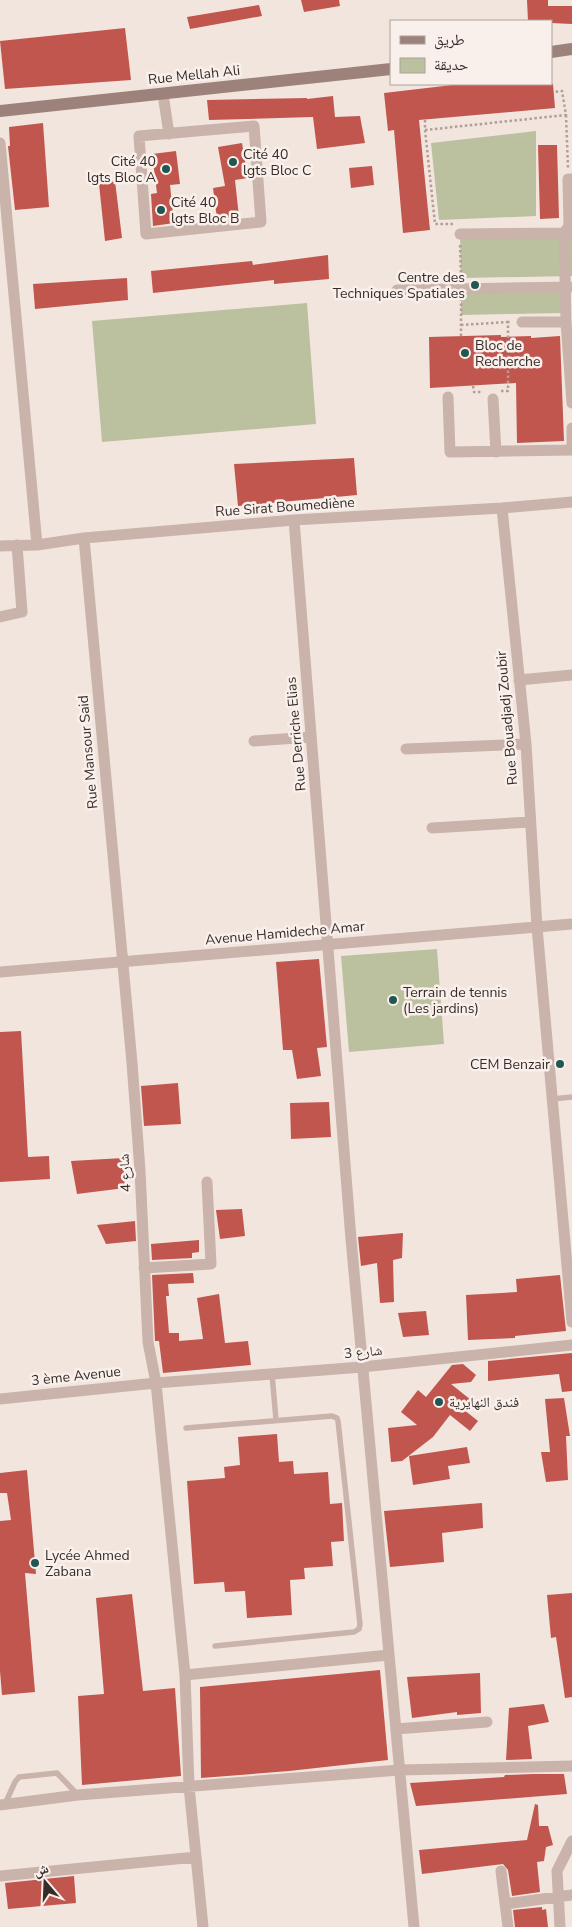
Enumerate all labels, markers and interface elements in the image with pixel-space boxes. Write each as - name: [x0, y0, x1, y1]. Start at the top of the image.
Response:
- legend: [390, 20, 552, 85]
- text: طريق: [434, 30, 465, 50]
- text: حديقة: [434, 55, 469, 75]
- street label: Rue Mellah Ali: [147, 61, 241, 89]
- place label: Cité 40 lgts Bloc C: [243, 145, 311, 180]
- place label: Cité 40 lgts Bloc A: [87, 152, 156, 187]
- marker: Cité 40 lgts Bloc C: [227, 156, 239, 168]
- marker: Cité 40 lgts Bloc A: [160, 163, 172, 175]
- place label: Cité 40 lgts Bloc B: [171, 193, 239, 228]
- marker: Cité 40 lgts Bloc B: [155, 204, 167, 216]
- place label: Centre des Techniques Spatiales: [333, 268, 465, 303]
- marker: Centre des Techniques Spatiales: [469, 279, 481, 291]
- place label: Bloc de Recherche: [475, 336, 540, 371]
- marker: Bloc de Recherche: [459, 347, 471, 359]
- street label: Rue Sirat Boumediène: [215, 493, 355, 521]
- street label: Rue Bouadjadj Zoubir: [492, 650, 522, 786]
- street label: Rue Derriche Elias: [282, 676, 310, 792]
- street label: Rue Mansour Said: [74, 694, 102, 810]
- street label: Avenue Hamideche Amar: [204, 917, 366, 949]
- place label: Terrain de tennis (Les jardins): [403, 983, 508, 1018]
- marker: Terrain de tennis (Les jardins): [387, 994, 399, 1006]
- place label: CEM Benzair: [470, 1055, 550, 1074]
- marker: CEM Benzair: [554, 1058, 566, 1070]
- street label: شارع 4: [115, 1153, 135, 1193]
- street label: شارع 3: [343, 1341, 383, 1363]
- street label: 3 ème Avenue: [30, 1362, 122, 1390]
- place label: فندق النهايرية: [449, 1393, 519, 1412]
- marker: فندق النهايرية: [433, 1396, 445, 1408]
- place label: Lycée Ahmed Zabana: [45, 1546, 130, 1581]
- marker: Lycée Ahmed Zabana: [29, 1557, 41, 1569]
- north arrow: [20, 1857, 70, 1907]
- text: ش: [31, 1859, 51, 1882]

